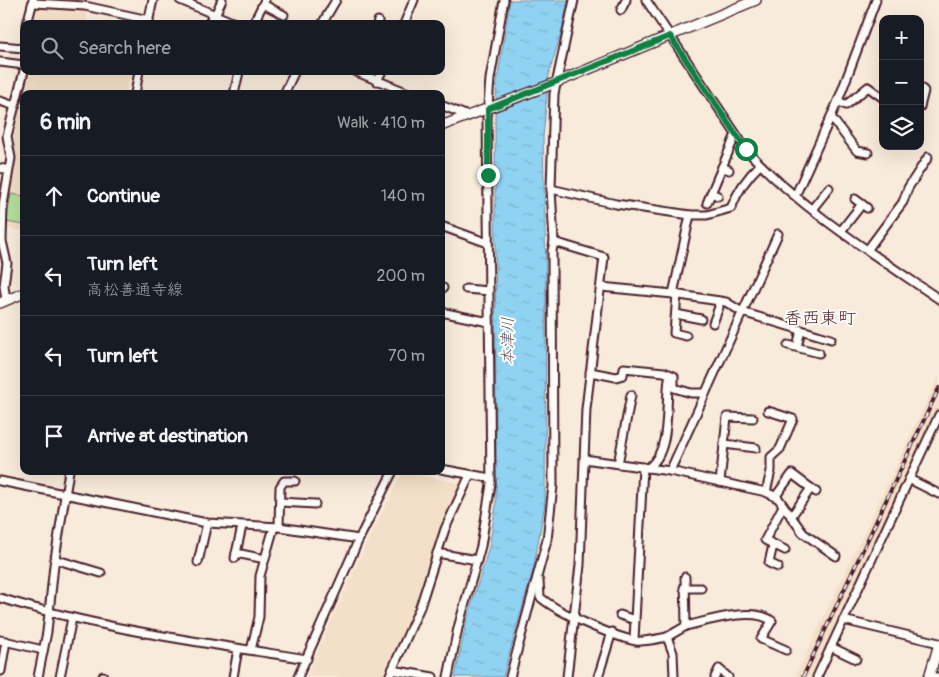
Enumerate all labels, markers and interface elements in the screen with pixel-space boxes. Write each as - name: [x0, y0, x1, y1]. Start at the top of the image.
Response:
- map controls: [879, 15, 924, 150]
- button: +: [879, 15, 924, 60]
- search box: [20, 20, 445, 75]
- icon: search: [38, 34, 66, 62]
- text: Search here: [78, 36, 171, 60]
- button: −: [879, 60, 924, 105]
- button: layers: [879, 105, 924, 150]
- text: 6 min: [40, 109, 91, 136]
- text: Walk · 410 m: [337, 113, 425, 133]
- route start: [735, 138, 758, 161]
- route end: [477, 164, 500, 187]
- icon: ahead: [40, 182, 68, 210]
- text: Continue: [87, 184, 160, 208]
- text: 140 m: [381, 186, 425, 206]
- text: Turn left: [87, 252, 157, 276]
- icon: left: [40, 262, 68, 290]
- text: 200 m: [377, 266, 425, 286]
- text: 高松善通寺線: [87, 280, 183, 300]
- district label: 香西東町: [784, 307, 856, 330]
- water label: 本津川: [498, 317, 518, 365]
- icon: left: [40, 342, 68, 370]
- text: Turn left: [87, 344, 157, 368]
- text: 70 m: [388, 346, 425, 366]
- icon: arrive: [40, 422, 68, 450]
- text: Arrive at destination: [87, 424, 248, 448]

